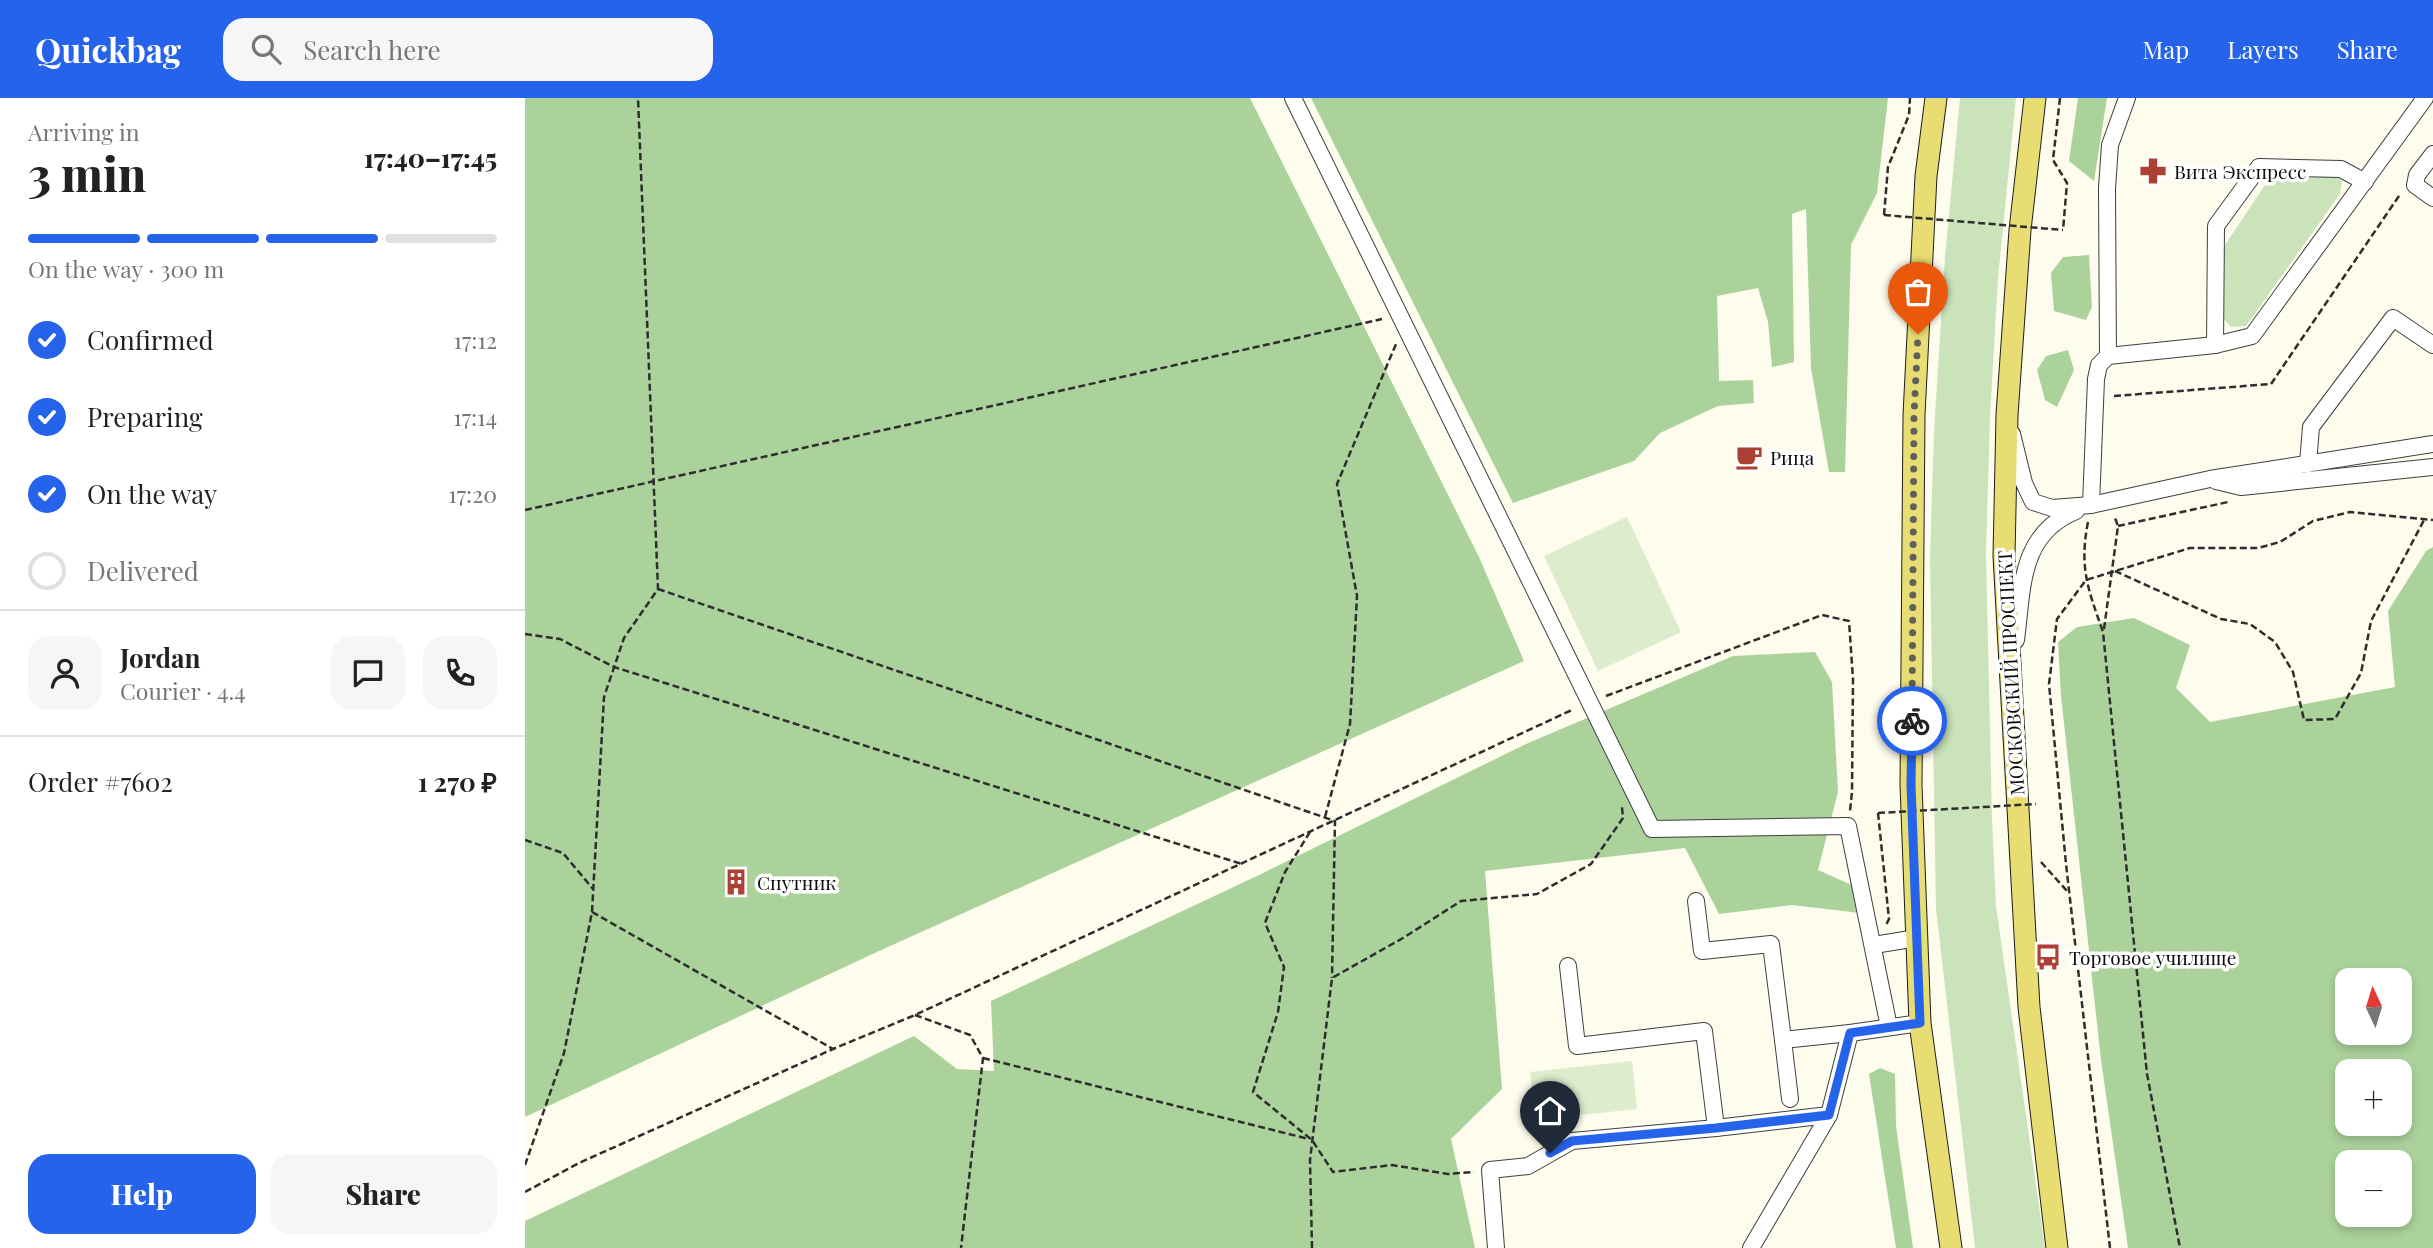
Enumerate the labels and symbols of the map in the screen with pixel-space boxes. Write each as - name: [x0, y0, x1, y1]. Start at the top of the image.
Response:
- pharmacy icon: Вита Экспресс: [2138, 156, 2168, 186]
- place label: Вита Экспресс: [2174, 158, 2306, 184]
- pin: [1888, 262, 1948, 334]
- cafe icon: Рица: [1734, 442, 1764, 472]
- place label: Рица: [1770, 444, 1815, 470]
- street label: МОСКОВСКИЙ ПРОСПЕКТ: [1991, 550, 2029, 796]
- courier: [1877, 686, 1947, 756]
- building icon: Спутник: [721, 867, 751, 897]
- place label: Спутник: [757, 869, 836, 895]
- bus stop icon: Торговое училище: [2033, 942, 2063, 972]
- place label: Торговое училище: [2069, 944, 2236, 970]
- north arrow: [2335, 968, 2411, 1045]
- pin: [1520, 1081, 1580, 1153]

